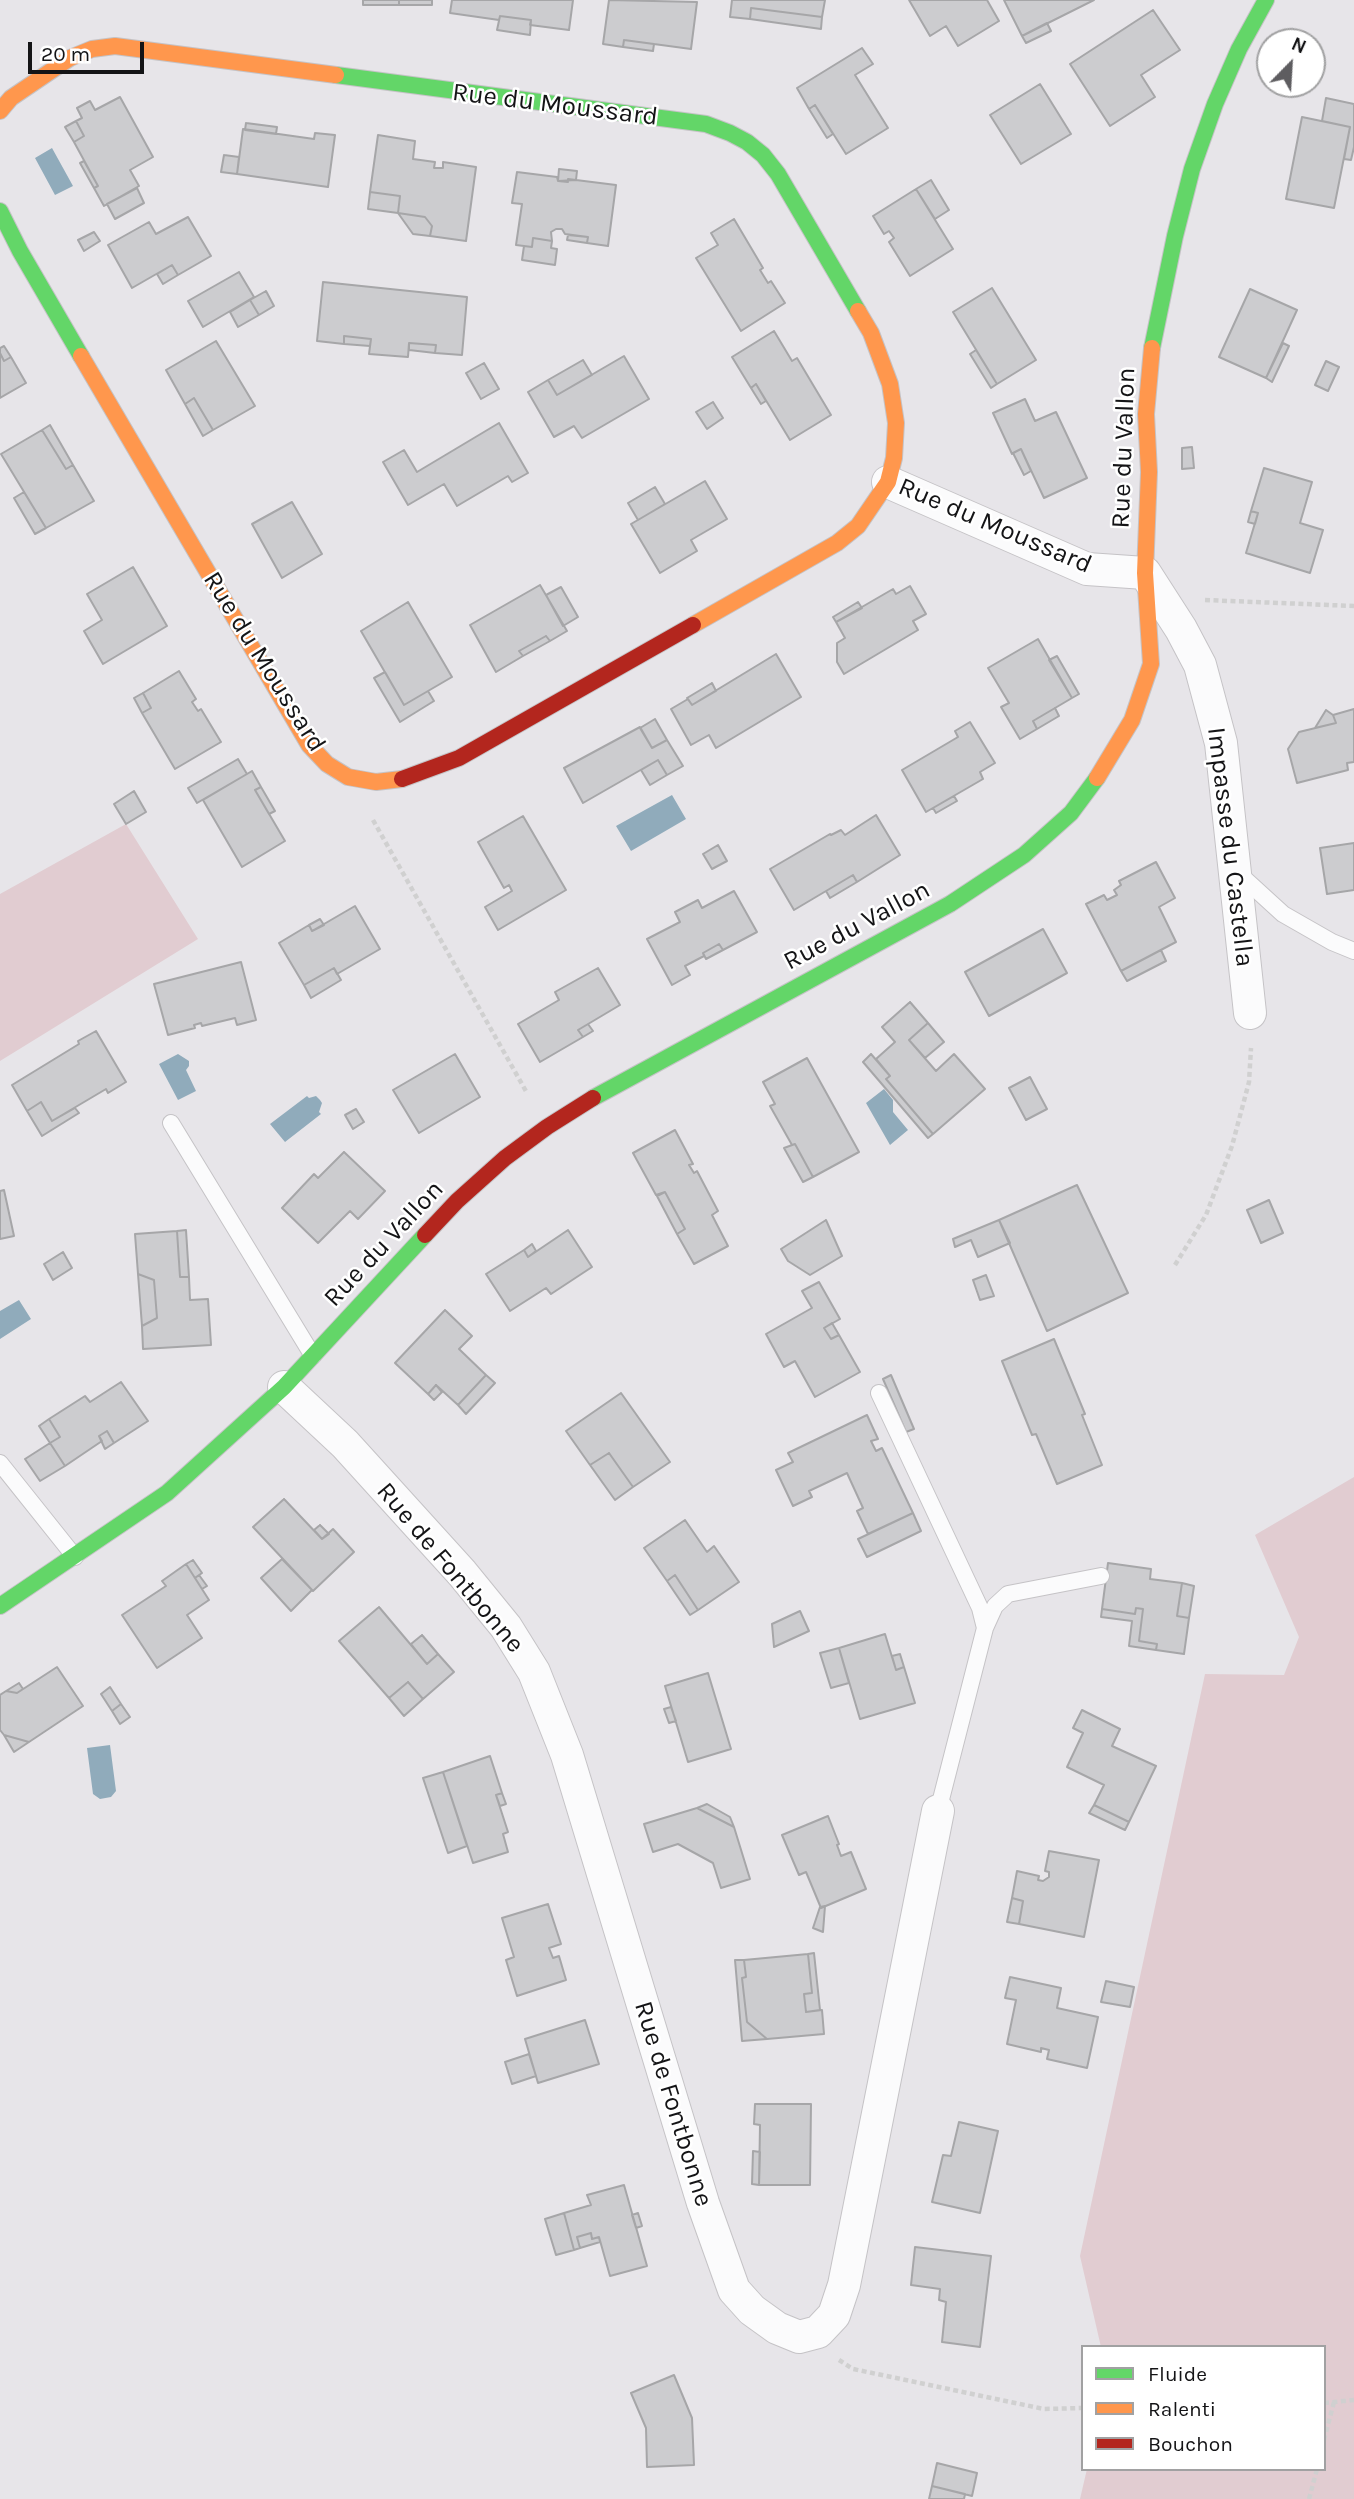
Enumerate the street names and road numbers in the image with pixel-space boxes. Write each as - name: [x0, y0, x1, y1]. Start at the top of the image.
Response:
- street label: Rue du Moussard: [450, 77, 660, 133]
- street label: Rue du Vallon: [1106, 367, 1142, 529]
- street label: Rue du Moussard: [894, 471, 1096, 581]
- street label: Rue du Moussard: [196, 566, 332, 758]
- street label: Impasse du Castella: [1200, 725, 1260, 969]
- street label: Rue du Vallon: [779, 874, 935, 978]
- street label: Rue du Vallon: [318, 1174, 450, 1314]
- street label: Rue de Fontbonne: [370, 1476, 530, 1660]
- street label: Rue de Fontbonne: [627, 1998, 719, 2210]

